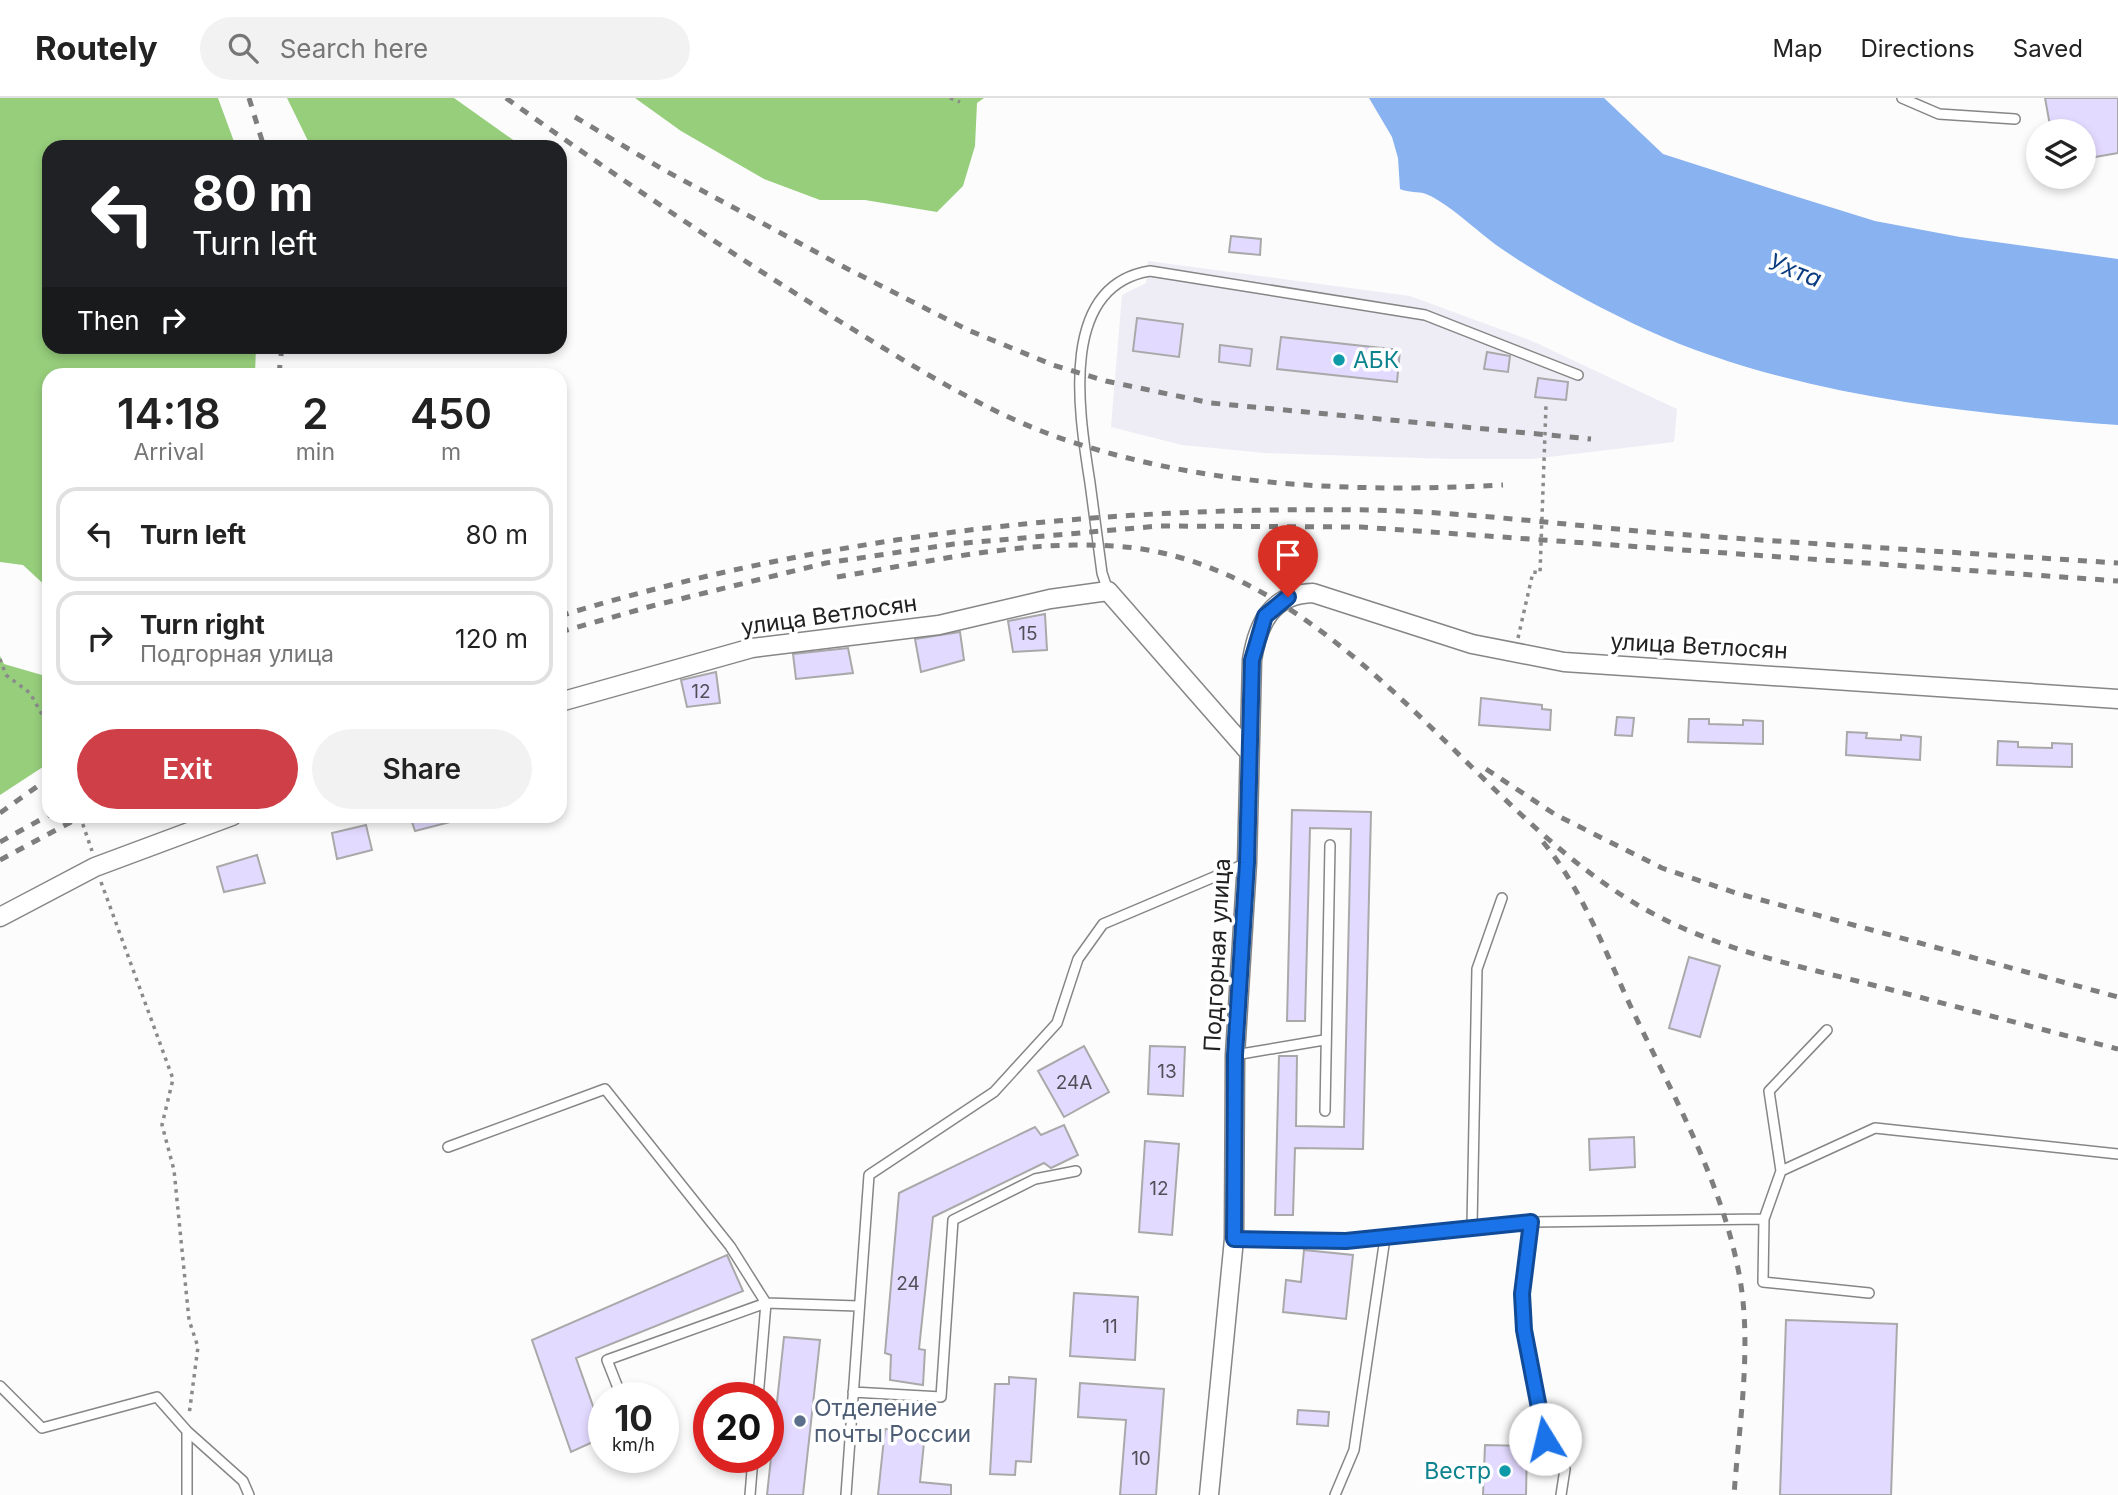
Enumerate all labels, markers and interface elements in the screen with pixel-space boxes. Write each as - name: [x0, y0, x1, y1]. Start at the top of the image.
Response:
- search box: [200, 17, 690, 80]
- text: Routely: [35, 28, 158, 68]
- icon: search: [224, 29, 262, 67]
- text: Search here: [280, 33, 428, 64]
- text: Map: [1773, 34, 1822, 63]
- text: Directions: [1860, 34, 1975, 63]
- text: Saved: [2013, 34, 2083, 63]
- map controls: [2026, 119, 2096, 189]
- button: layers: [2026, 119, 2096, 189]
- text: 80 m: [192, 164, 313, 223]
- icon: left: [77, 168, 168, 259]
- text: Turn left: [192, 224, 317, 263]
- water label: Ухта: [1764, 247, 1826, 293]
- icon: right: [154, 301, 192, 339]
- text: Then: [77, 305, 140, 336]
- place label: АБК: [1353, 346, 1399, 374]
- marker: АБК: [1331, 352, 1347, 368]
- text: 14:18: [117, 388, 221, 439]
- text: 2: [302, 388, 328, 439]
- text: 450: [410, 388, 492, 439]
- text: Arrival: [133, 438, 204, 466]
- text: min: [296, 438, 335, 466]
- text: m: [441, 438, 461, 466]
- icon: left: [81, 515, 119, 553]
- text: Turn left: [140, 519, 246, 550]
- text: 80 m: [465, 519, 528, 550]
- pin: [1258, 525, 1318, 597]
- icon: arrive: [1269, 536, 1307, 574]
- street label: улица Ветлосян: [739, 589, 919, 641]
- text: Turn right: [140, 609, 265, 640]
- icon: right: [81, 619, 119, 657]
- house number: 15: [1018, 622, 1038, 645]
- text: 120 m: [455, 623, 528, 654]
- street label: улица Ветлосян: [1610, 627, 1788, 665]
- text: Подгорная улица: [140, 640, 334, 668]
- house number: 12: [691, 680, 711, 703]
- button: Exit: [77, 729, 298, 809]
- button: Share: [312, 729, 532, 809]
- street label: Подгорная улица: [1198, 857, 1236, 1053]
- house number: 13: [1157, 1060, 1177, 1083]
- house number: 24А: [1056, 1071, 1092, 1094]
- house number: 12: [1149, 1177, 1169, 1200]
- house number: 24: [896, 1272, 920, 1295]
- house number: 11: [1102, 1315, 1118, 1338]
- speed limit sign: 20: [693, 1382, 784, 1473]
- place label: Отделение почты России: [814, 1394, 971, 1448]
- text: 10: [614, 1397, 653, 1439]
- position arrow: [1508, 1402, 1582, 1476]
- marker: Отделение почты России: [792, 1413, 808, 1429]
- text: km/h: [612, 1434, 655, 1455]
- house number: 10: [1131, 1447, 1151, 1470]
- place label: Вестр: [1424, 1457, 1491, 1485]
- marker: Вестр: [1497, 1463, 1513, 1479]

